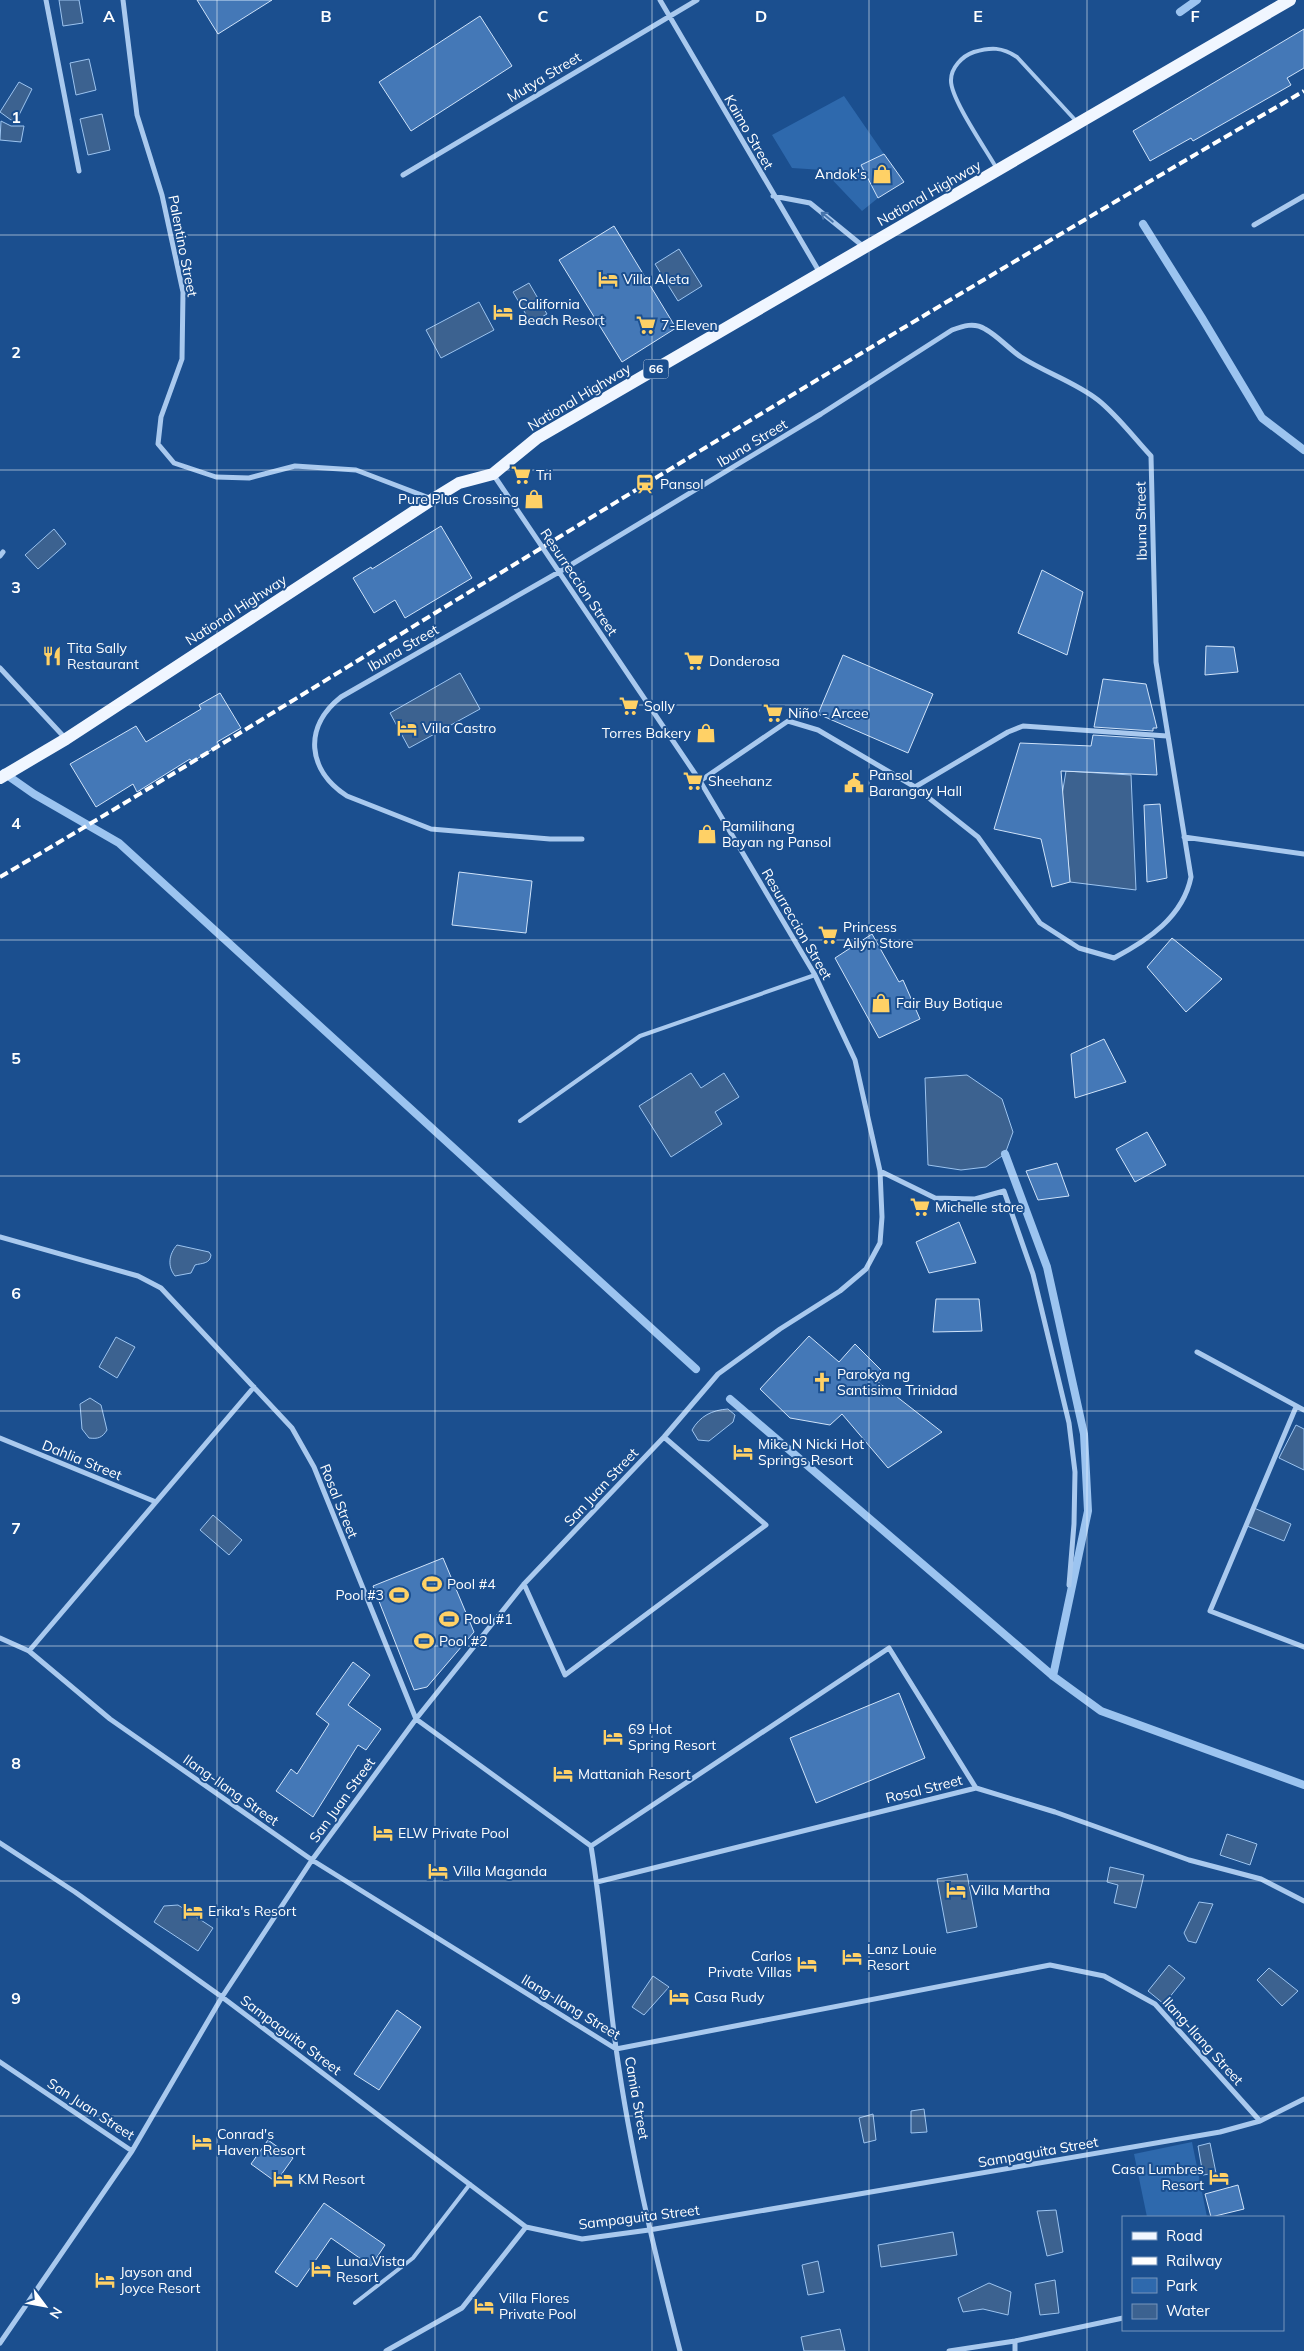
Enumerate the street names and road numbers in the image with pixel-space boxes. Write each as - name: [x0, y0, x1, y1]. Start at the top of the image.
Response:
- street label: Mutya Street: [504, 48, 584, 106]
- street label: Kaimo Street: [720, 91, 778, 173]
- street label: National Highway: [874, 156, 985, 230]
- street label: Palentino Street: [164, 194, 202, 298]
- street label: National Highway: [524, 359, 634, 435]
- road number: 66: [644, 359, 668, 378]
- street label: Ibuna Street: [713, 415, 791, 471]
- street label: Ibuna Street: [1131, 481, 1151, 561]
- street label: Resurreccion Street: [536, 525, 622, 639]
- street label: National Highway: [182, 570, 290, 649]
- street label: Ibuna Street: [364, 620, 442, 676]
- street label: Resurreccion Street: [758, 865, 836, 983]
- street label: Dahlia Street: [39, 1436, 125, 1484]
- street label: San Juan Street: [560, 1444, 642, 1530]
- street label: Rosal Street: [316, 1461, 362, 1541]
- street label: Ilang-Ilang Street: [180, 1750, 282, 1830]
- street label: San Juan Street: [305, 1754, 379, 1846]
- street label: Rosal Street: [884, 1771, 964, 1807]
- street label: Ilang-Ilang Street: [518, 1970, 624, 2044]
- street label: Sampaguita Street: [237, 1991, 345, 2079]
- street label: Ilang-Ilang Street: [1159, 1993, 1247, 2089]
- street label: Camia Street: [621, 2055, 653, 2141]
- street label: San Juan Street: [44, 2074, 138, 2144]
- street label: Sampaguita Street: [976, 2133, 1100, 2171]
- street label: Sampaguita Street: [577, 2201, 701, 2233]

